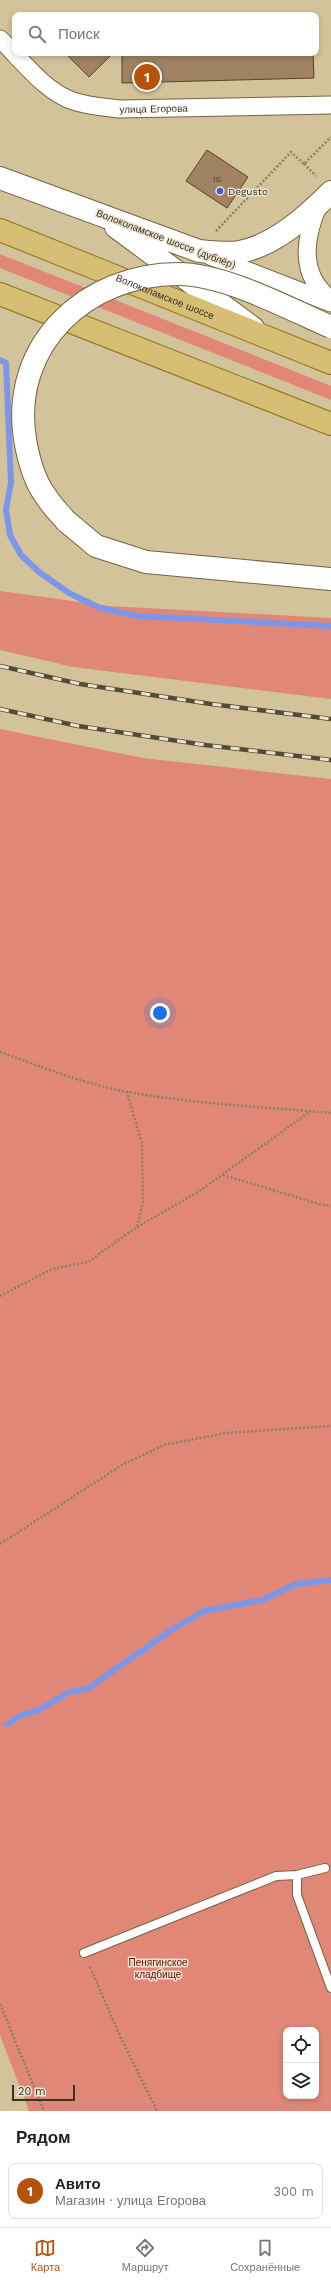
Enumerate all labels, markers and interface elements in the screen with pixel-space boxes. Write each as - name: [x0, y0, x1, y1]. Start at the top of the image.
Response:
- search box: [12, 12, 319, 56]
- icon: search: [26, 23, 48, 45]
- text: Поиск: [58, 25, 100, 43]
- pin: 1: [134, 62, 160, 92]
- street label: улица Егорова: [119, 102, 188, 114]
- house number: 1Б: [213, 175, 221, 184]
- marker: Degusto: [215, 186, 225, 196]
- place label: Degusto: [228, 186, 268, 197]
- street label: Волоколамское шоссе (дублёр): [95, 207, 237, 271]
- street label: Волоколамское шоссе: [114, 272, 216, 321]
- your location: [150, 1003, 170, 1023]
- park label: Пенягинское кладбище: [128, 1957, 188, 1980]
- map controls: [283, 2027, 319, 2099]
- button: locate: [283, 2027, 319, 2063]
- button: layers: [283, 2063, 319, 2099]
- scale bar: [12, 2083, 75, 2102]
- text: 20 m: [18, 2085, 46, 2098]
- text: Рядом: [16, 2127, 71, 2147]
- text: Авито: [55, 2175, 101, 2193]
- text: 1: [27, 2184, 33, 2199]
- text: 300 m: [273, 2184, 314, 2199]
- text: Магазин · улица Егорова: [55, 2193, 206, 2208]
- tab: Карта: [31, 2237, 60, 2274]
- tab: Маршрут: [122, 2237, 169, 2274]
- tab: Сохранённые: [230, 2237, 300, 2274]

